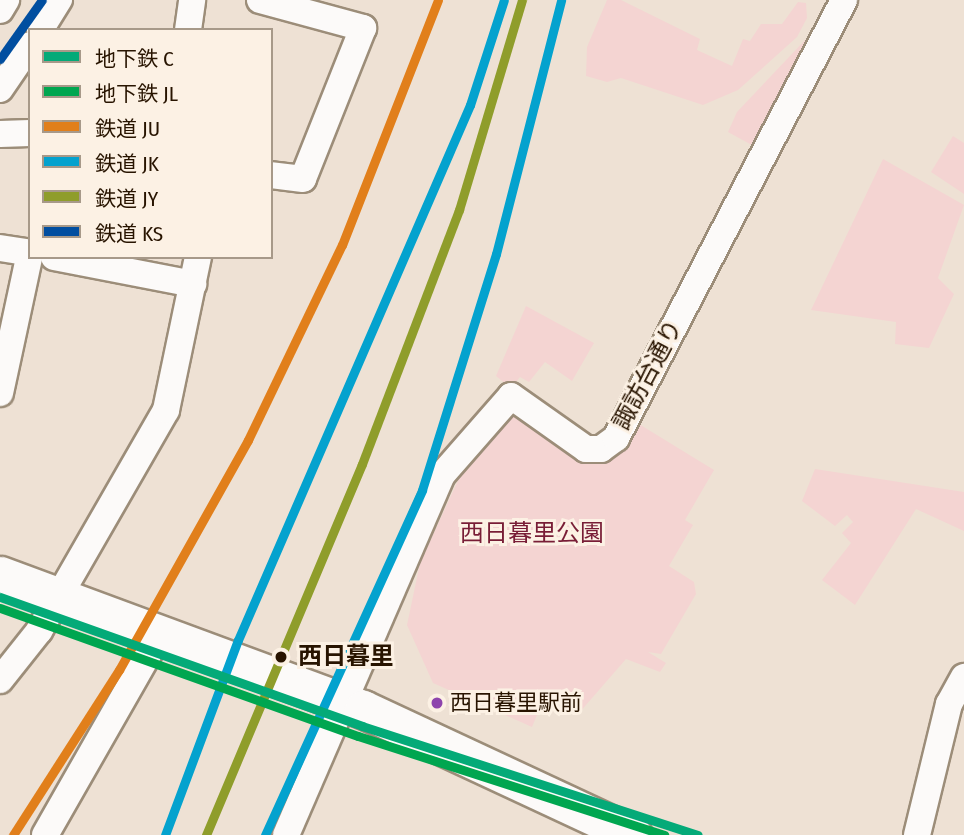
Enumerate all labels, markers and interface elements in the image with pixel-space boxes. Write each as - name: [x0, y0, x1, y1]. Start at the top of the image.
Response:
- legend: [28, 28, 273, 259]
- text: 地下鉄 C: [95, 46, 174, 72]
- text: 地下鉄 JL: [95, 81, 178, 107]
- text: 鉄道 JU: [95, 116, 160, 142]
- text: 鉄道 JK: [95, 151, 159, 177]
- text: 鉄道 JY: [95, 186, 158, 212]
- text: 鉄道 KS: [95, 221, 163, 247]
- street label: 諏訪台通り: [607, 315, 689, 435]
- park label: 西日暮里公園: [460, 520, 604, 548]
- place label: 西日暮里: [298, 643, 394, 671]
- marker: 西日暮里: [270, 646, 292, 668]
- place label: 西日暮里駅前: [450, 690, 582, 716]
- marker: 西日暮里駅前: [430, 696, 444, 710]

